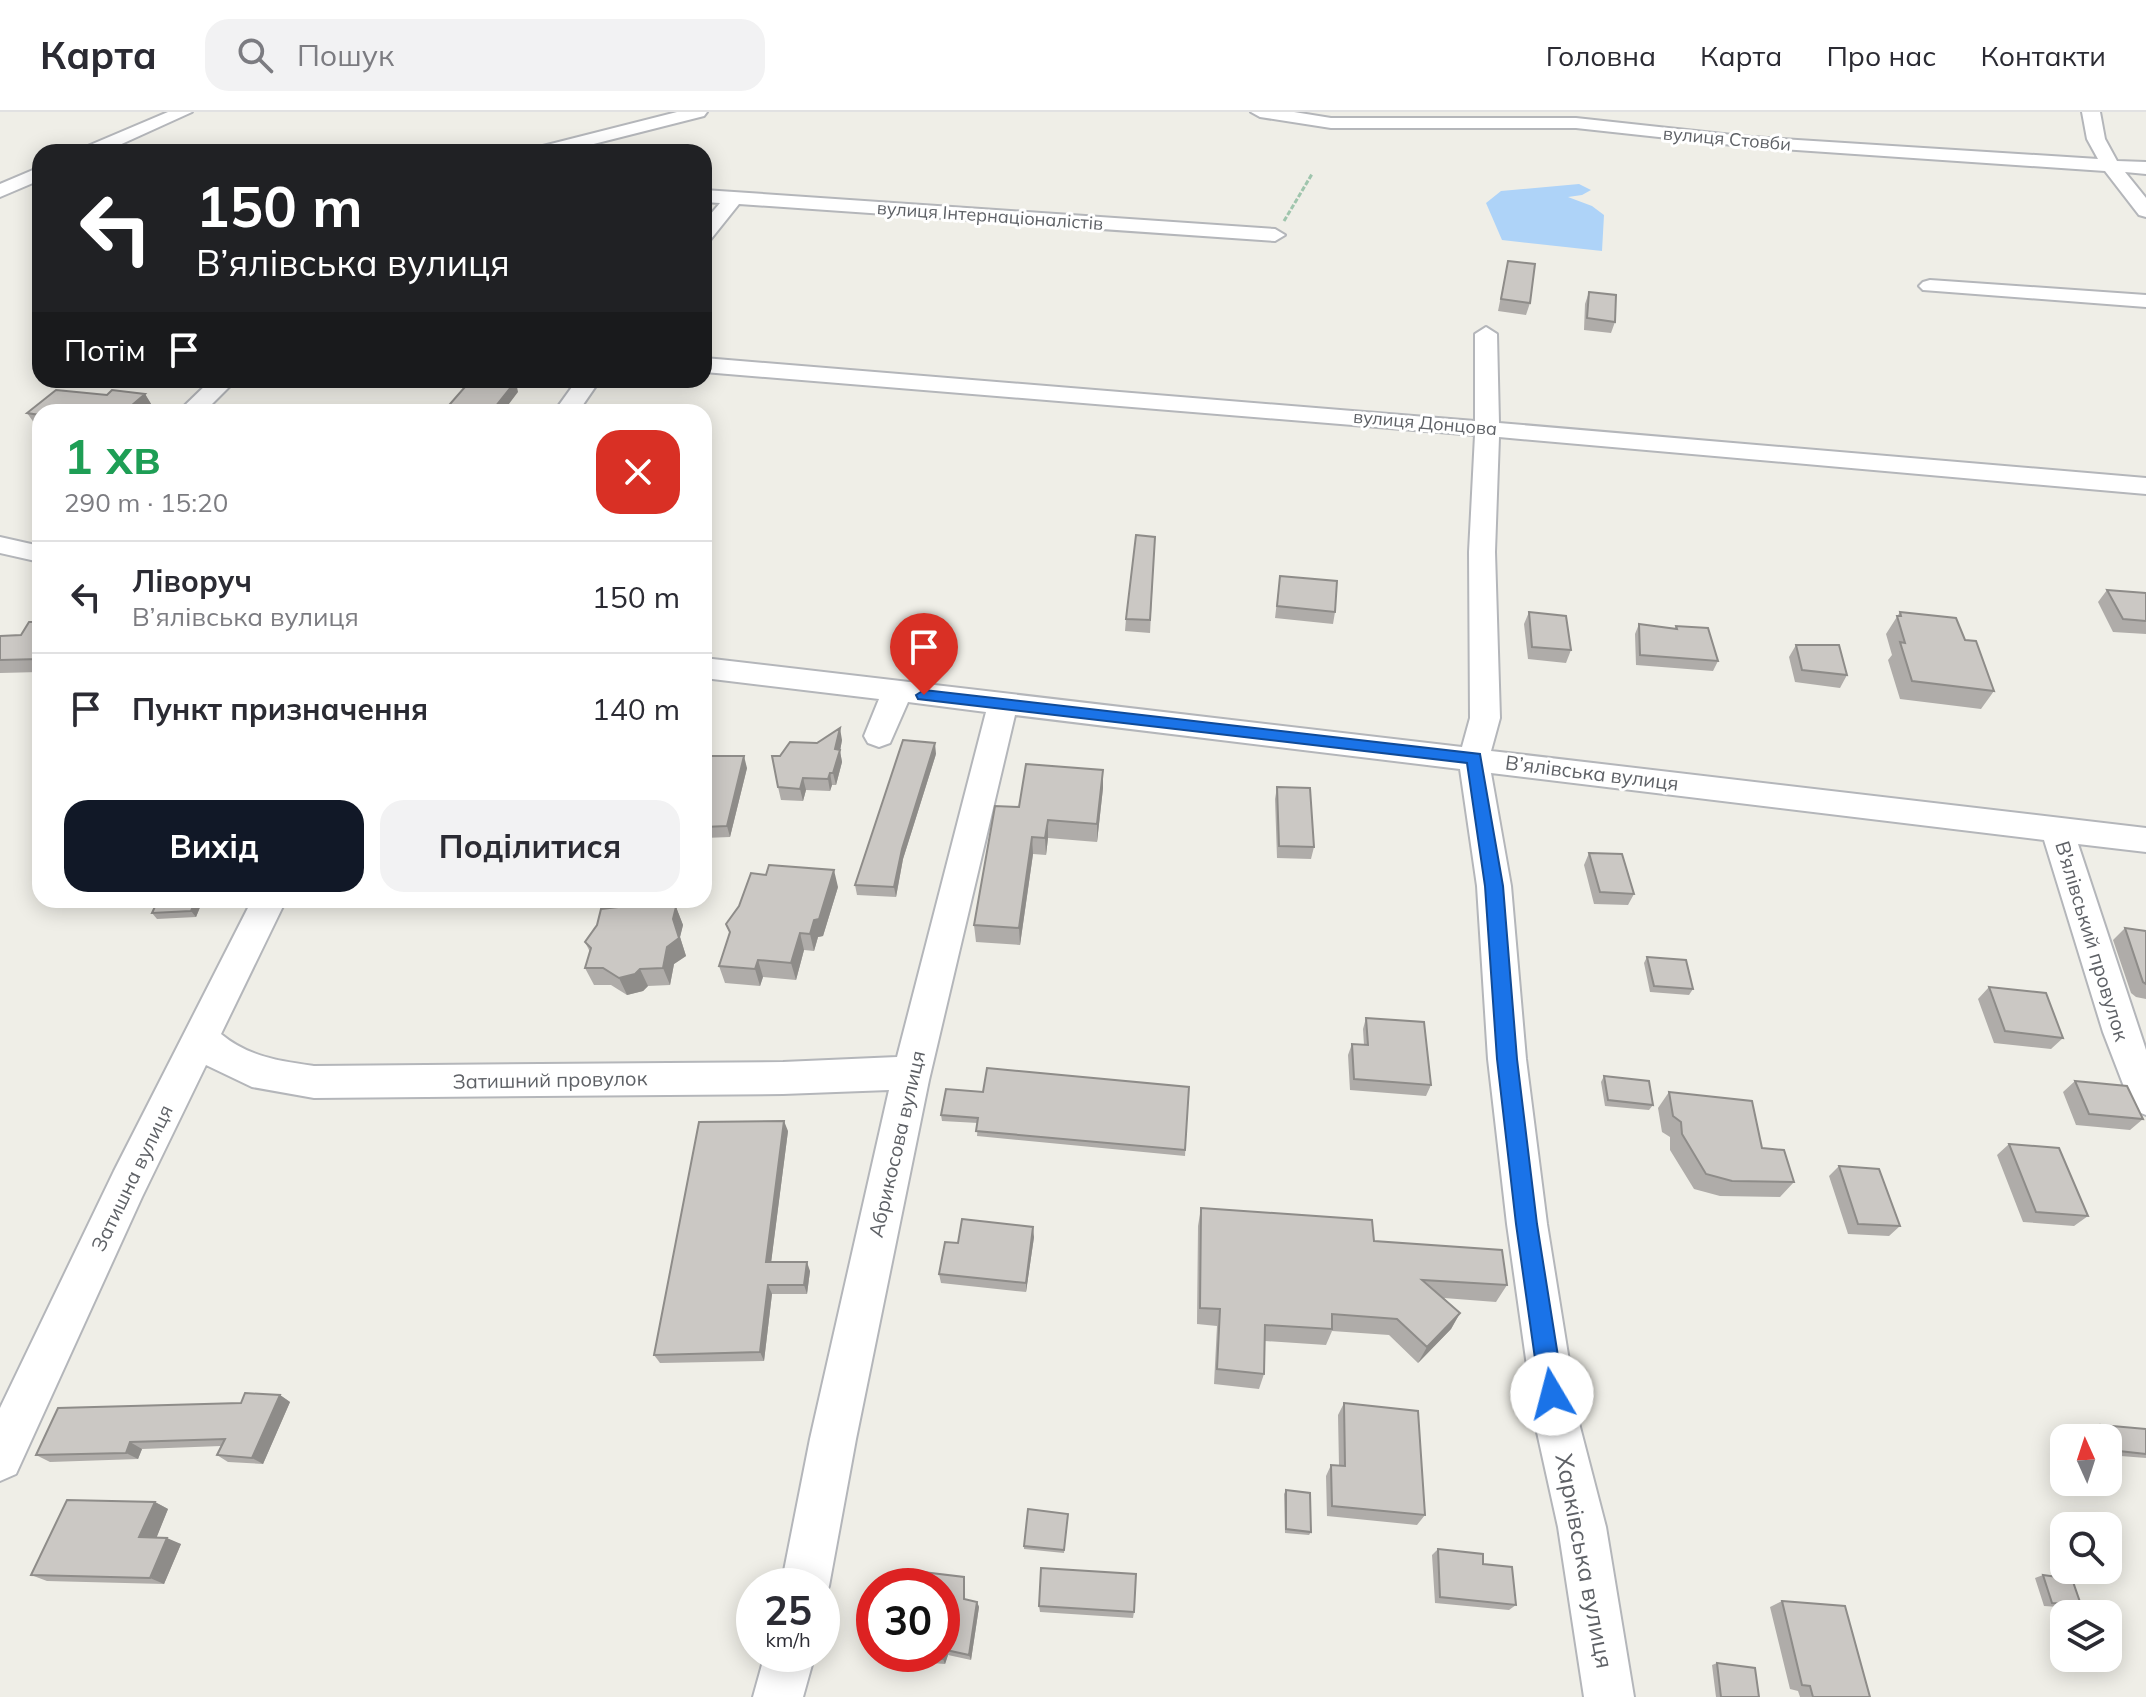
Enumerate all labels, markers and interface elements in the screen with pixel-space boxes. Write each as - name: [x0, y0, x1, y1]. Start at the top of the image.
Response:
- search box: [205, 19, 765, 91]
- text: Карта: [40, 31, 157, 79]
- icon: search: [233, 33, 277, 77]
- text: Пошук: [297, 36, 394, 74]
- text: Головна: [1546, 38, 1656, 73]
- text: Карта: [1700, 38, 1782, 73]
- text: Про нас: [1826, 38, 1936, 73]
- text: Контакти: [1980, 38, 2106, 73]
- street label: вулиця Стовби: [1662, 121, 1792, 156]
- text: 150 m: [196, 171, 363, 241]
- icon: left: [64, 176, 168, 280]
- street label: вулиця Інтернаціоналістів: [876, 196, 1104, 235]
- text: В’ялівська вулиця: [196, 240, 510, 285]
- icon: arrive: [162, 328, 206, 372]
- text: Потім: [64, 331, 146, 369]
- street label: вулиця Донцова: [1352, 405, 1498, 440]
- text: 1 хв: [64, 426, 161, 486]
- button: close: [596, 430, 680, 514]
- text: 290 m · 15:20: [64, 486, 228, 519]
- text: Ліворуч: [132, 562, 252, 600]
- icon: left: [64, 575, 108, 619]
- text: 150 m: [592, 578, 680, 616]
- text: В’ялівська вулиця: [132, 600, 359, 633]
- pin: [890, 613, 958, 695]
- icon: arrive: [902, 625, 946, 669]
- icon: arrive: [64, 687, 108, 731]
- text: Пункт призначення: [132, 690, 428, 728]
- text: 140 m: [592, 690, 680, 728]
- street label: В’ялівська вулиця: [1504, 749, 1680, 796]
- button: Вихід: [64, 800, 364, 892]
- button: Поділитися: [380, 800, 680, 892]
- street label: В'ялівський провулок: [2050, 838, 2135, 1044]
- street label: Абрикосова вулиця: [863, 1048, 930, 1240]
- street label: Затишний провулок: [452, 1065, 648, 1094]
- street label: Затишна вулиця: [85, 1100, 178, 1255]
- position arrow: [1510, 1352, 1594, 1436]
- north arrow: [2050, 1424, 2122, 1496]
- map controls: [2050, 1424, 2122, 1672]
- street label: Харківська вулиця: [1549, 1451, 1621, 1671]
- button: search: [2050, 1512, 2122, 1584]
- speed limit sign: 30: [856, 1568, 960, 1672]
- text: 25: [764, 1585, 812, 1635]
- button: layers: [2050, 1600, 2122, 1672]
- text: km/h: [765, 1627, 811, 1652]

